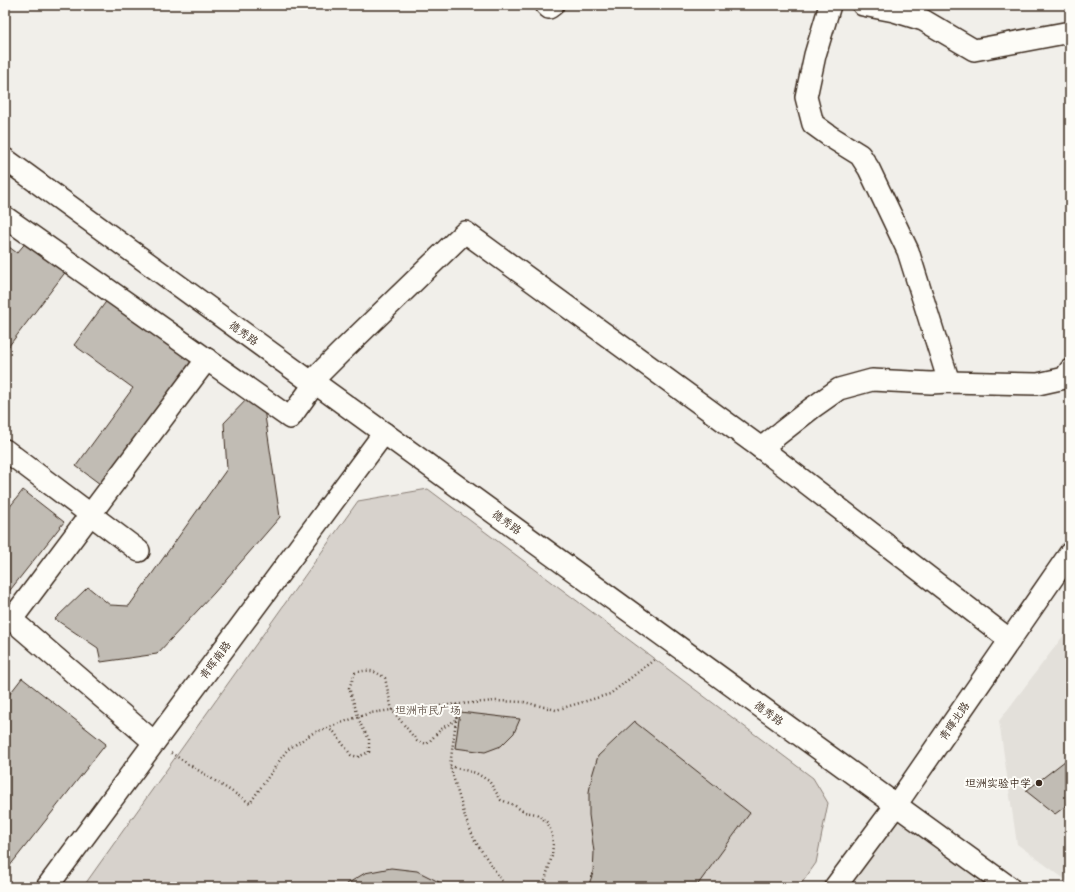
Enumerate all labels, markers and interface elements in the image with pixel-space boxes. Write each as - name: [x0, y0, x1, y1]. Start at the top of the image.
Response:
- street label: 德秀路: [227, 318, 261, 348]
- street label: 德秀路: [490, 507, 524, 537]
- street label: 青晖南路: [197, 639, 234, 682]
- street label: 德秀路: [752, 698, 786, 728]
- street label: 青暉北路: [936, 700, 972, 743]
- park label: 坦洲市民广场: [395, 704, 461, 717]
- place label: 坦洲实验中学: [965, 777, 1031, 790]
- marker: 坦洲实验中学: [1034, 778, 1044, 788]

